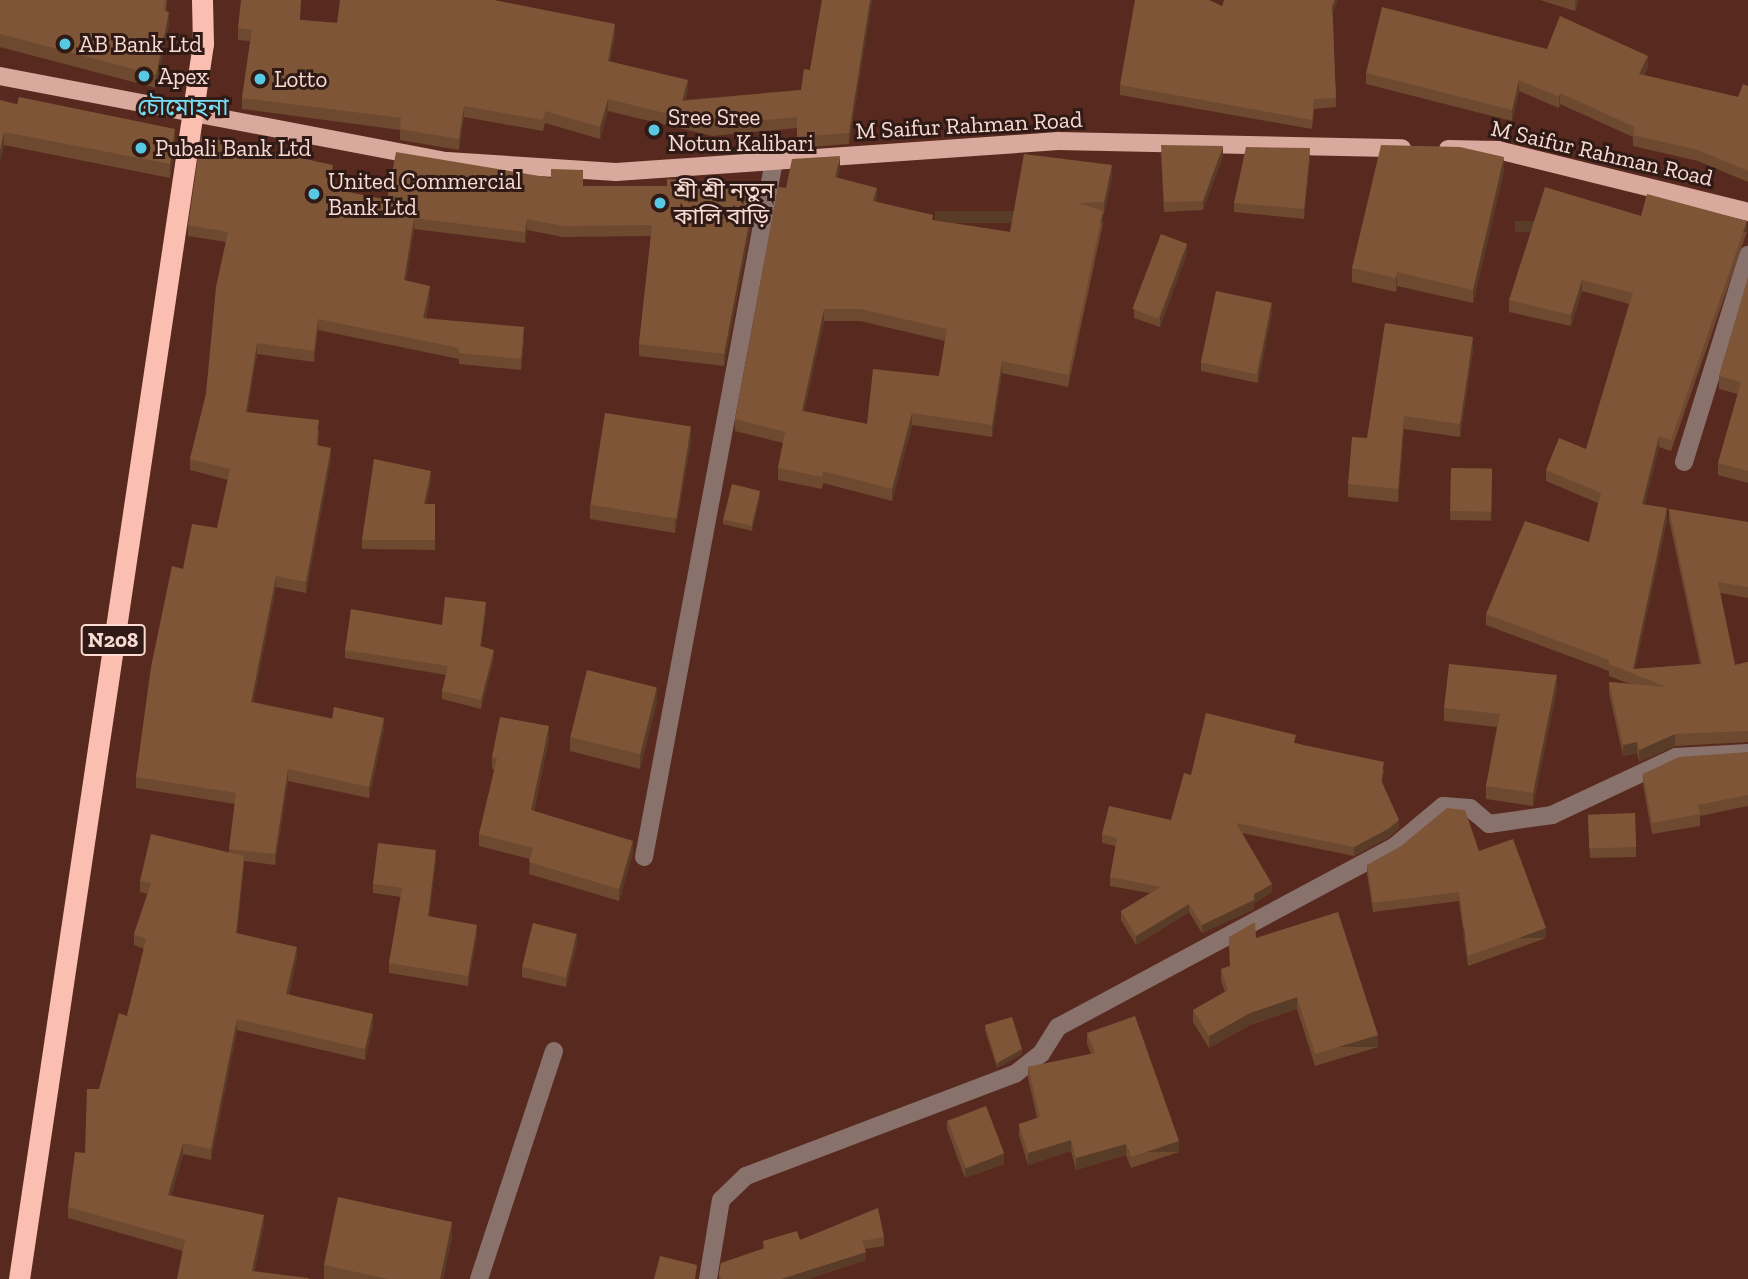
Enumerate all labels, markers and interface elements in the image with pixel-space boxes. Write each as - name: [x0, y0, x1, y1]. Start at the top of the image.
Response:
- place label: AB Bank Ltd: [79, 30, 202, 58]
- marker: AB Bank Ltd: [57, 36, 73, 52]
- place label: Apex: [158, 62, 208, 90]
- place label: Lotto: [274, 65, 327, 93]
- marker: Apex: [136, 68, 152, 84]
- marker: Lotto: [252, 71, 268, 87]
- district label: চৌমোহনা: [137, 93, 229, 121]
- place label: Sree Sree Notun Kalibari: [668, 103, 814, 157]
- street label: M Saifur Rahman Road: [855, 105, 1083, 145]
- street label: M Saifur Rahman Road: [1488, 114, 1716, 192]
- marker: Sree Sree Notun Kalibari: [646, 122, 662, 138]
- place label: Pubali Bank Ltd: [155, 134, 311, 162]
- marker: Pubali Bank Ltd: [133, 140, 149, 156]
- place label: United Commercial Bank Ltd: [328, 167, 522, 221]
- place label: শ্রী শ্রী নতুন কালি বাড়ি: [674, 176, 774, 230]
- marker: United Commercial Bank Ltd: [306, 186, 322, 202]
- marker: শ্রী শ্রী নতুন কালি বাড়ি: [652, 195, 668, 211]
- road number: N208: [80, 622, 146, 658]

